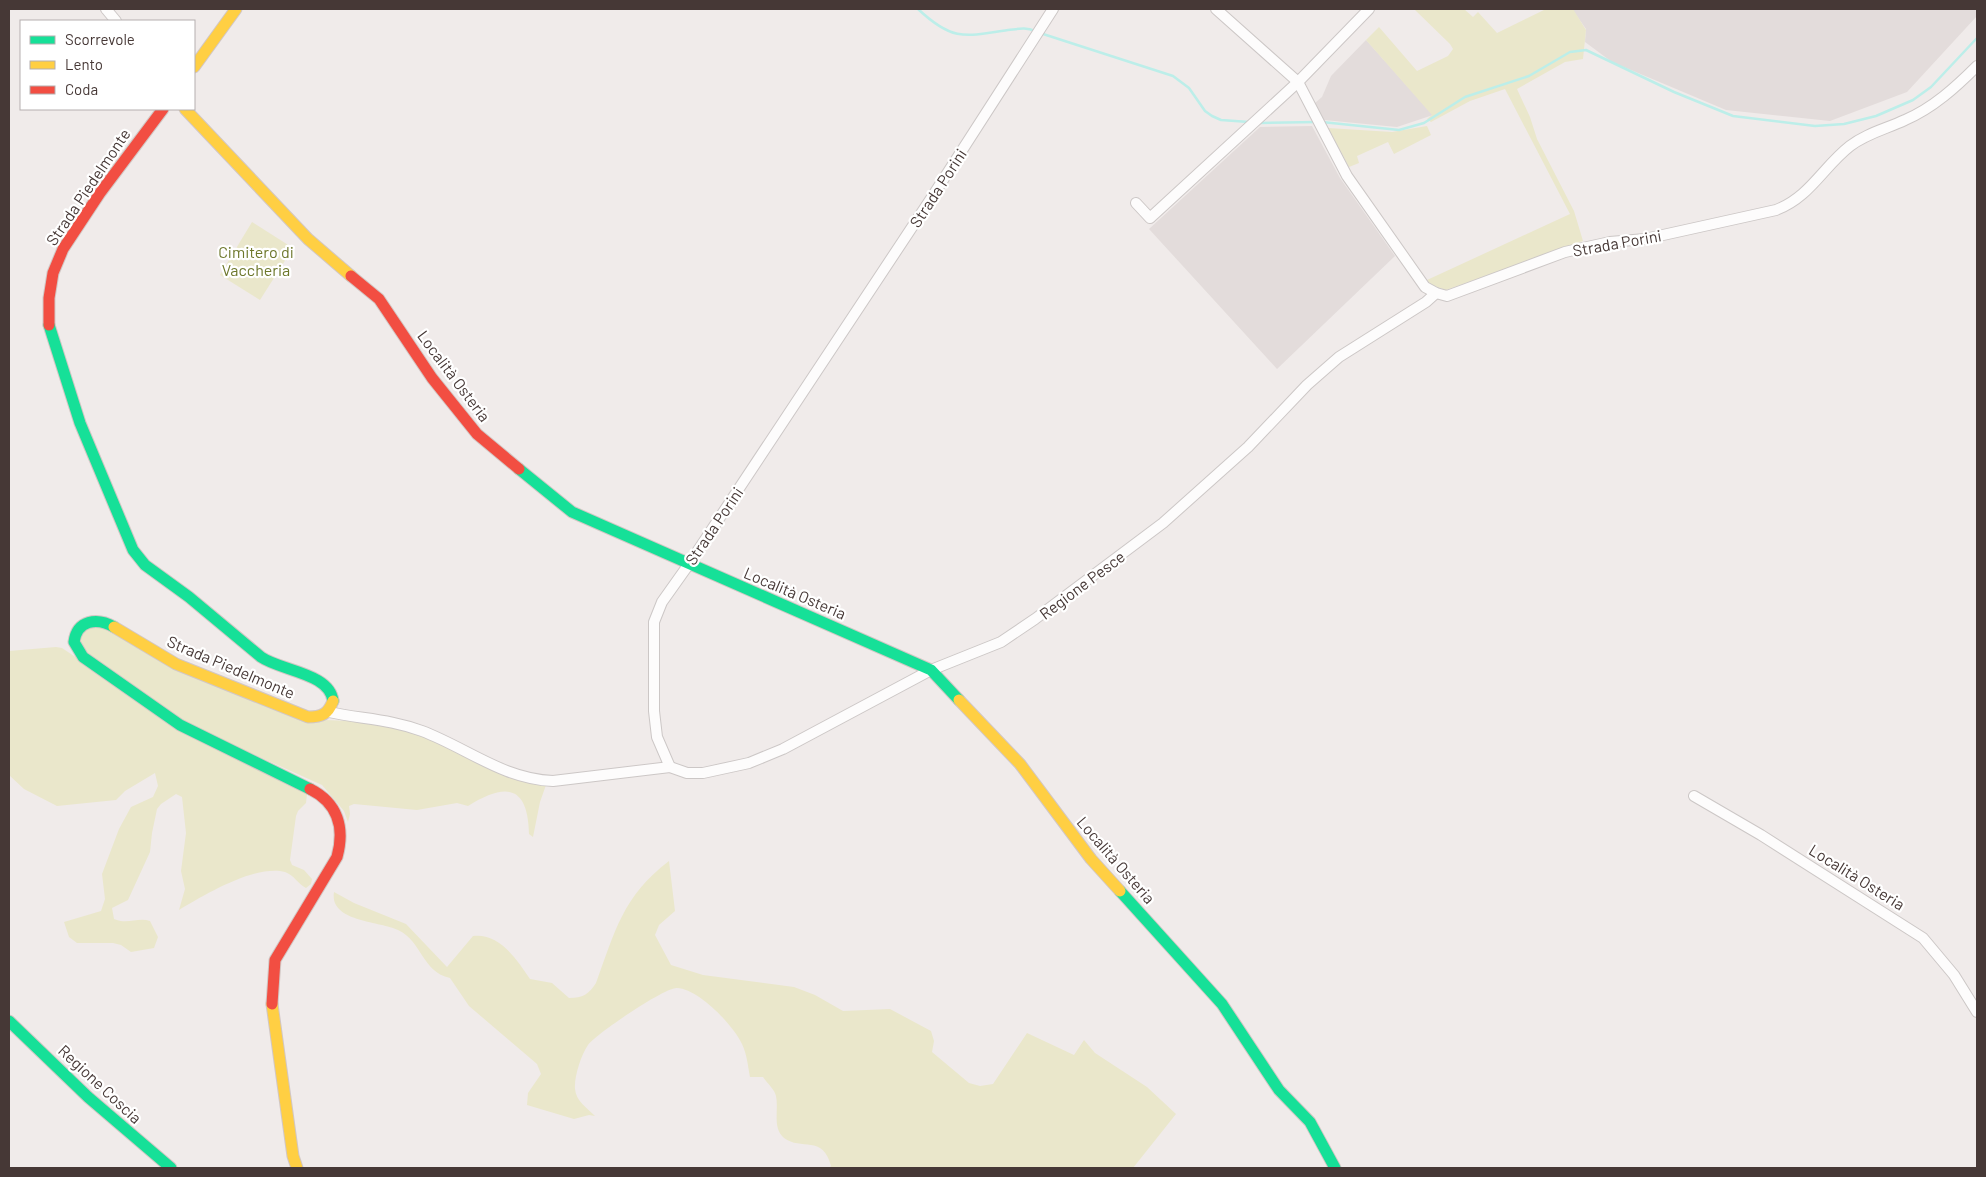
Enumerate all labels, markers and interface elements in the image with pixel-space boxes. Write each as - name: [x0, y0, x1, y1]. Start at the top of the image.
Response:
- legend: [20, 20, 195, 110]
- text: Scorrevole: [65, 30, 135, 48]
- text: Lento: [65, 55, 103, 73]
- text: Coda: [65, 80, 98, 98]
- street label: Strada Piedelmonte: [41, 125, 134, 249]
- street label: Strada Porini: [905, 145, 970, 231]
- street label: Strada Porini: [1571, 225, 1663, 260]
- park label: Cimitero di Vaccheria: [218, 242, 294, 279]
- street label: Località Osteria: [414, 326, 495, 425]
- street label: Strada Porini: [681, 483, 747, 568]
- street label: Regione Pesce: [1035, 546, 1128, 623]
- street label: Località Osteria: [741, 562, 849, 623]
- street label: Strada Piedelmonte: [164, 631, 298, 702]
- street label: Località Osteria: [1073, 812, 1159, 907]
- street label: Località Osteria: [1806, 840, 1909, 914]
- street label: Regione Coscia: [55, 1040, 146, 1127]

